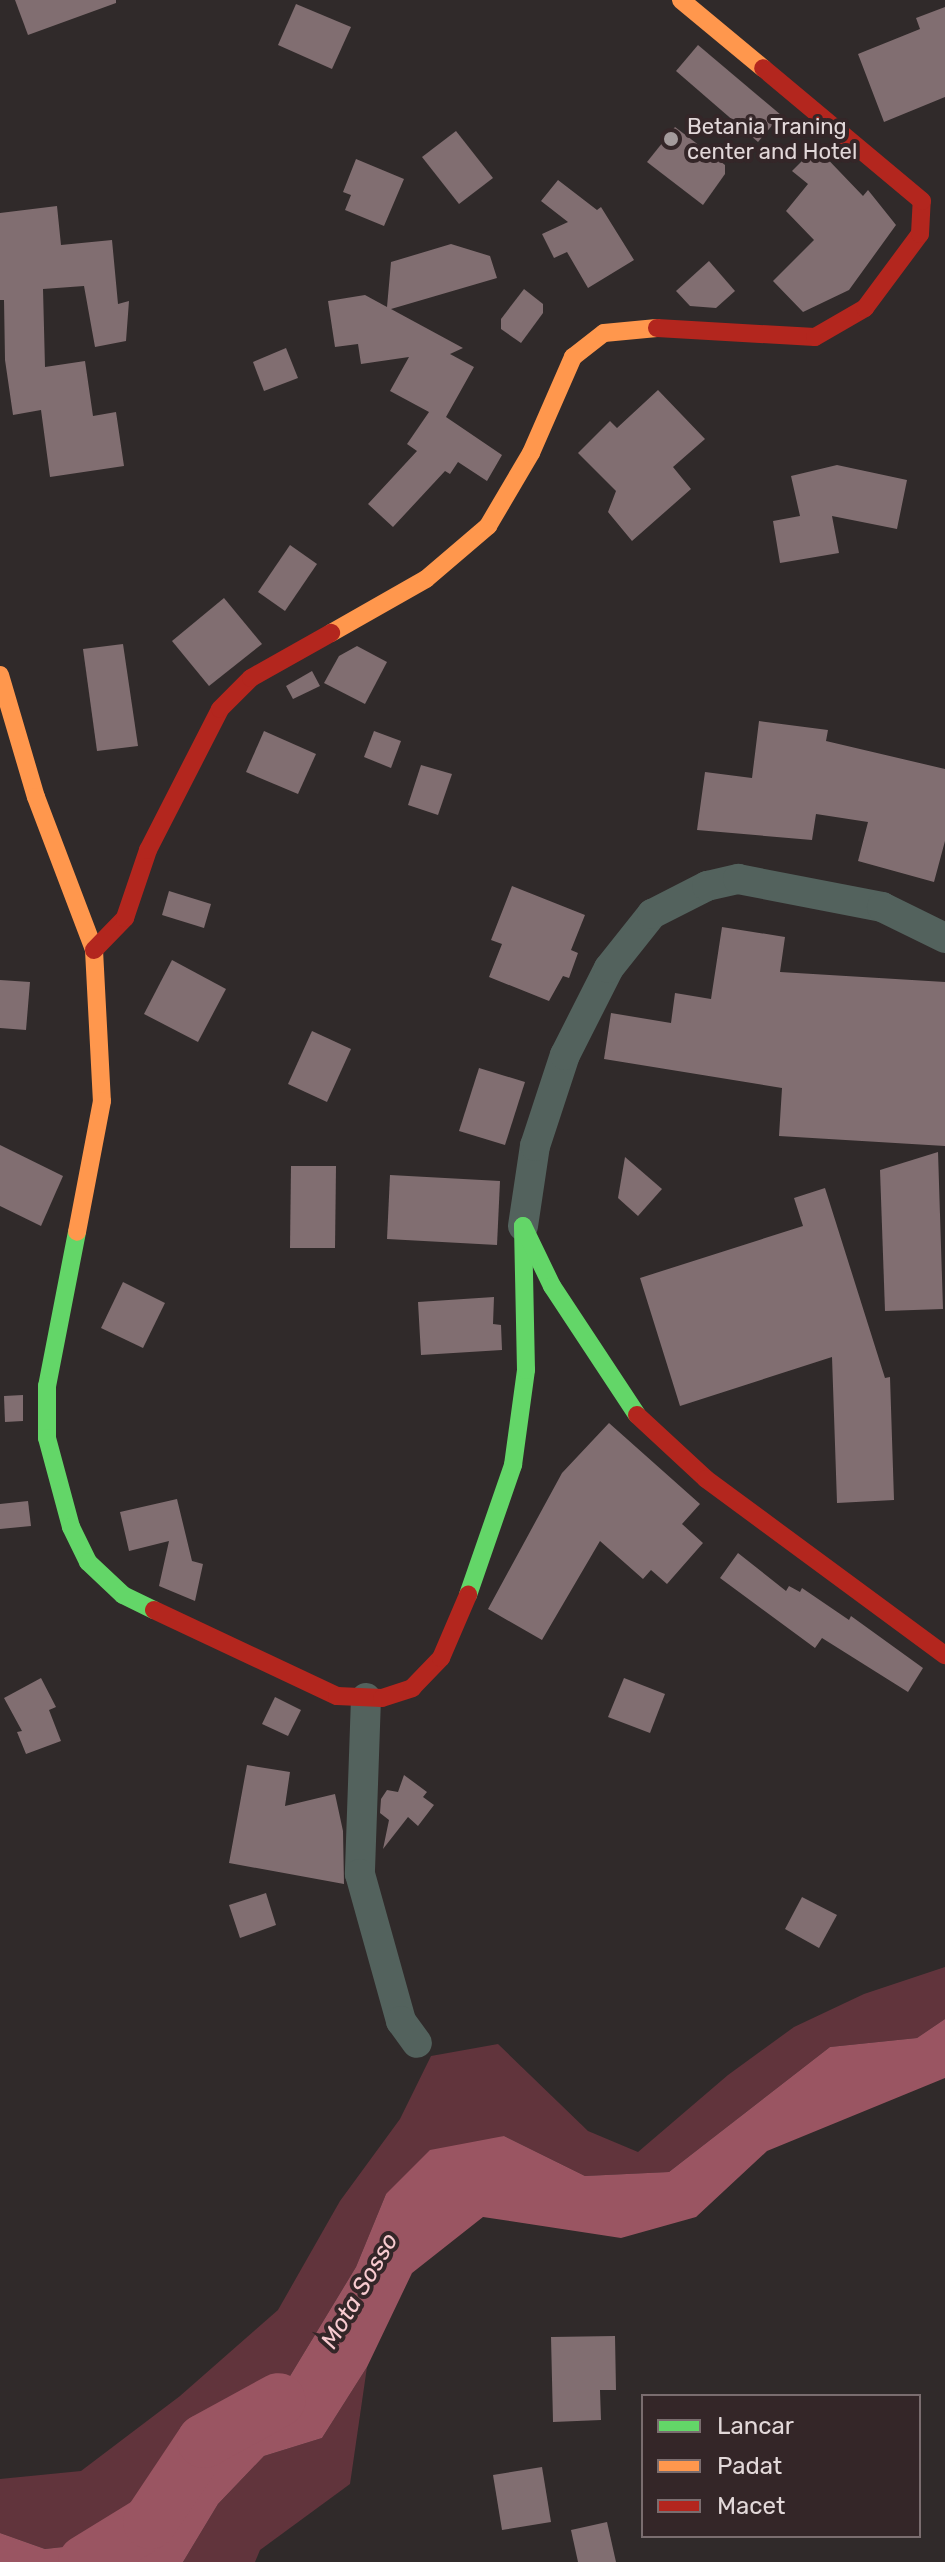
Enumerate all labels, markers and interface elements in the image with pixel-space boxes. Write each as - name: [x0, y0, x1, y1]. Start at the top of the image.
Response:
- place label: Betania Traning center and Hotel: [687, 113, 858, 164]
- marker: Betania Traning center and Hotel: [662, 130, 680, 148]
- water label: Mota Sosso: [315, 2228, 405, 2354]
- legend: [641, 2394, 921, 2538]
- text: Lancar: [717, 2412, 794, 2440]
- text: Padat: [717, 2452, 782, 2480]
- text: Macet: [717, 2492, 785, 2520]

